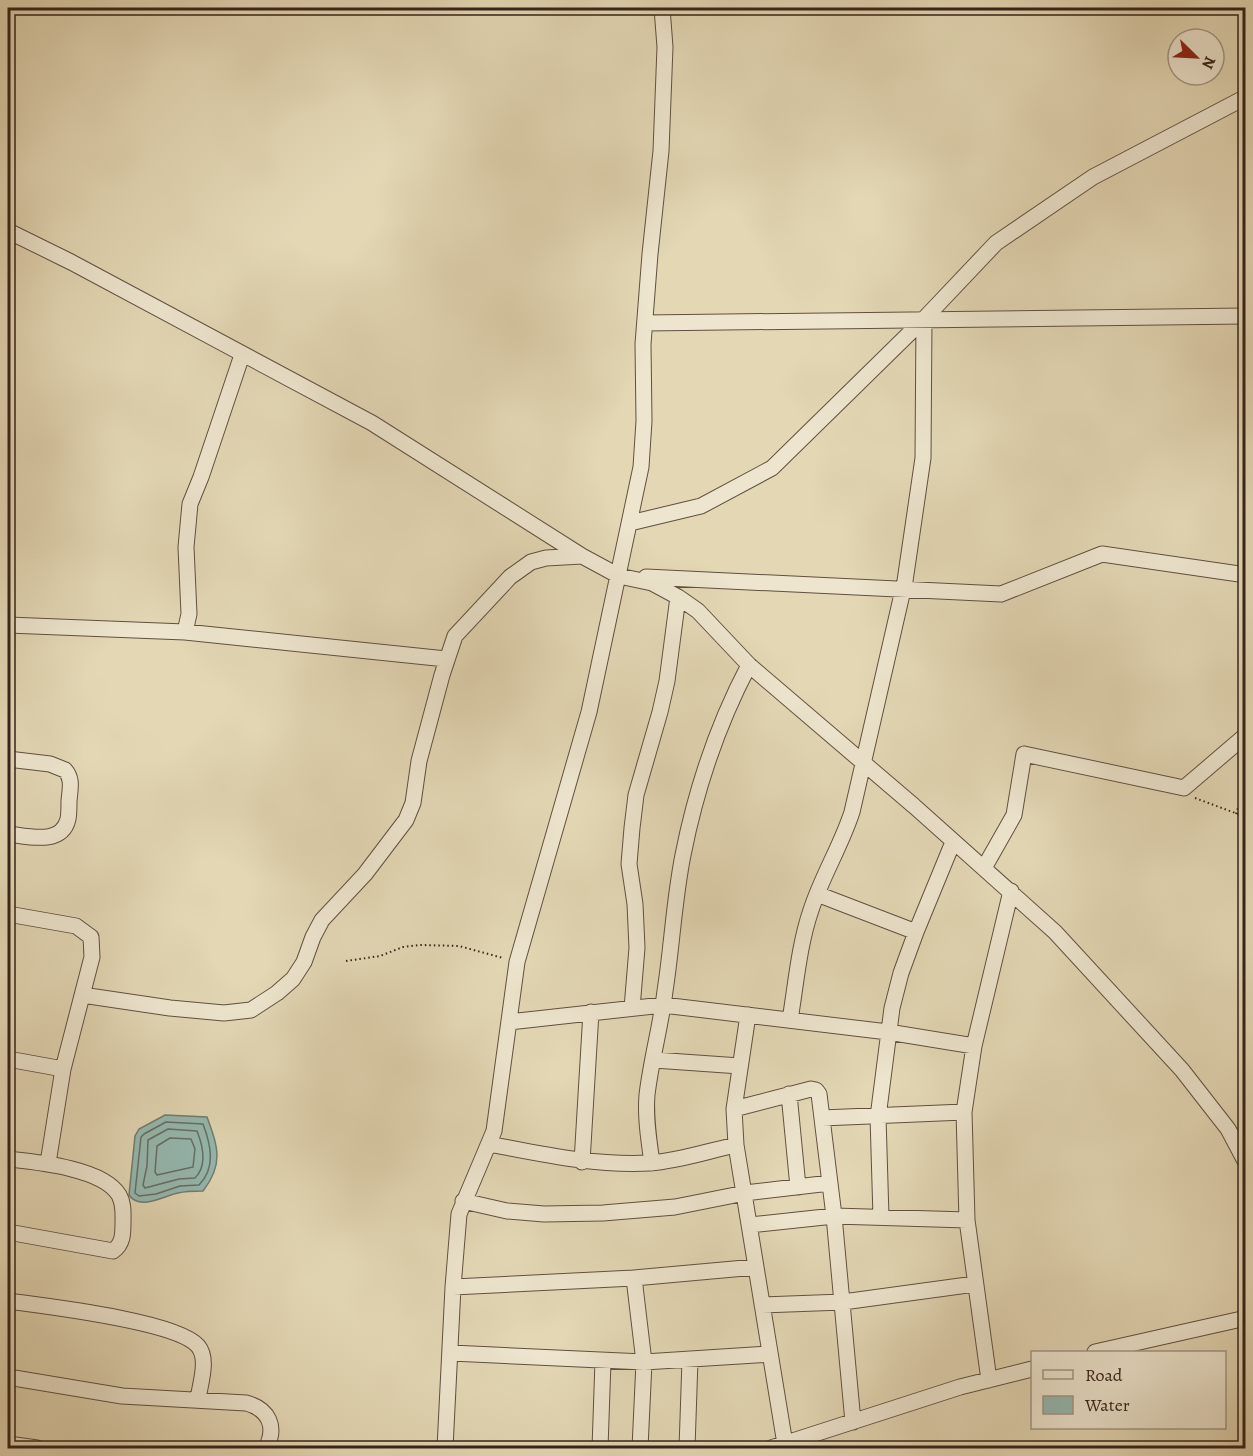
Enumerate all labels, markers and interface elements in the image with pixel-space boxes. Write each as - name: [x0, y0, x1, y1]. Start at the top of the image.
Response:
- north arrow: [1166, 27, 1226, 87]
- text: N: [1196, 53, 1221, 73]
- legend: [1031, 1351, 1226, 1429]
- text: Road: [1085, 1363, 1123, 1387]
- text: Water: [1084, 1393, 1130, 1417]

